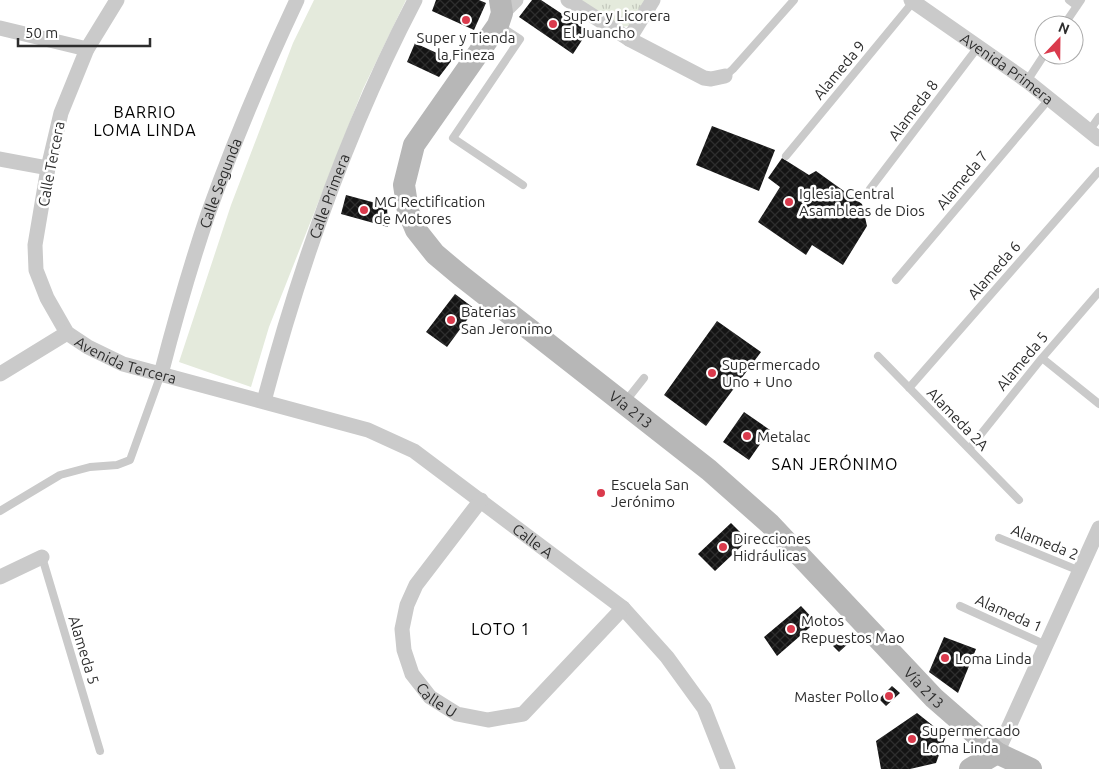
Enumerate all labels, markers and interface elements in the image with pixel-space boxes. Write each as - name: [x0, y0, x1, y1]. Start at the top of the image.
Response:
- place label: Super y Licorera El Juancho: [563, 7, 671, 41]
- marker: Super y Tienda la Fineza: [460, 14, 472, 26]
- scale bar: [18, 15, 150, 47]
- north arrow: [1034, 15, 1084, 65]
- marker: Super y Licorera El Juancho: [547, 18, 559, 30]
- text: N: [1056, 19, 1072, 37]
- text: 50 m: [25, 24, 58, 41]
- place label: Super y Tienda la Fineza: [417, 29, 515, 63]
- street label: Avenida Primera: [958, 29, 1057, 107]
- street label: Alameda 9: [810, 37, 868, 103]
- street label: Alameda 8: [885, 77, 941, 143]
- district label: BARRIO LOMA LINDA: [93, 103, 197, 139]
- street label: Calle Tercera: [34, 120, 68, 208]
- street label: Calle Segunda: [195, 135, 244, 230]
- street label: Alameda 7: [933, 147, 991, 213]
- street label: Calle Primera: [305, 151, 352, 241]
- place label: Iglesia Central Asambleas de Dios: [799, 185, 925, 219]
- place label: MG Rectification de Motores: [374, 193, 485, 227]
- marker: Iglesia Central Asambleas de Dios: [783, 196, 795, 208]
- marker: MG Rectification de Motores: [358, 204, 370, 216]
- street label: Alameda 6: [964, 238, 1024, 302]
- place label: Baterias San Jeronimo: [461, 303, 553, 337]
- marker: Baterias San Jeronimo: [445, 314, 457, 326]
- street label: Alameda 5: [993, 328, 1051, 394]
- street label: Avenida Tercera: [72, 332, 178, 387]
- place label: Supermercado Uno + Uno: [722, 356, 820, 390]
- marker: Supermercado Uno + Uno: [706, 367, 718, 379]
- street label: Alameda 2A: [924, 384, 992, 454]
- street label: Vía 213: [606, 387, 656, 431]
- place label: Metalac: [757, 428, 811, 445]
- marker: Metalac: [741, 430, 753, 442]
- district label: SAN JERÓNIMO: [772, 454, 898, 473]
- place label: Escuela San Jerónimo: [611, 476, 689, 510]
- marker: Escuela San Jerónimo: [595, 487, 607, 499]
- street label: Calle A: [510, 520, 557, 561]
- street label: Alameda 2: [1009, 521, 1081, 563]
- place label: Direcciones Hidráulicas: [733, 530, 811, 564]
- marker: Direcciones Hidráulicas: [717, 541, 729, 553]
- street label: Alameda 1: [973, 591, 1045, 635]
- place label: Motos Repuestos Mao: [801, 612, 905, 646]
- street label: Alameda 5: [65, 614, 103, 686]
- district label: LOTO 1: [471, 620, 531, 638]
- marker: Motos Repuestos Mao: [785, 623, 797, 635]
- place label: Loma Linda: [955, 650, 1032, 667]
- marker: Loma Linda: [939, 652, 951, 664]
- street label: Vía 213: [901, 663, 948, 711]
- street label: Calle U: [413, 679, 460, 720]
- place label: Master Pollo: [794, 688, 879, 705]
- marker: Master Pollo: [883, 690, 895, 702]
- place label: Supermercado Loma Linda: [922, 722, 1020, 756]
- marker: Supermercado Loma Linda: [906, 733, 918, 745]

